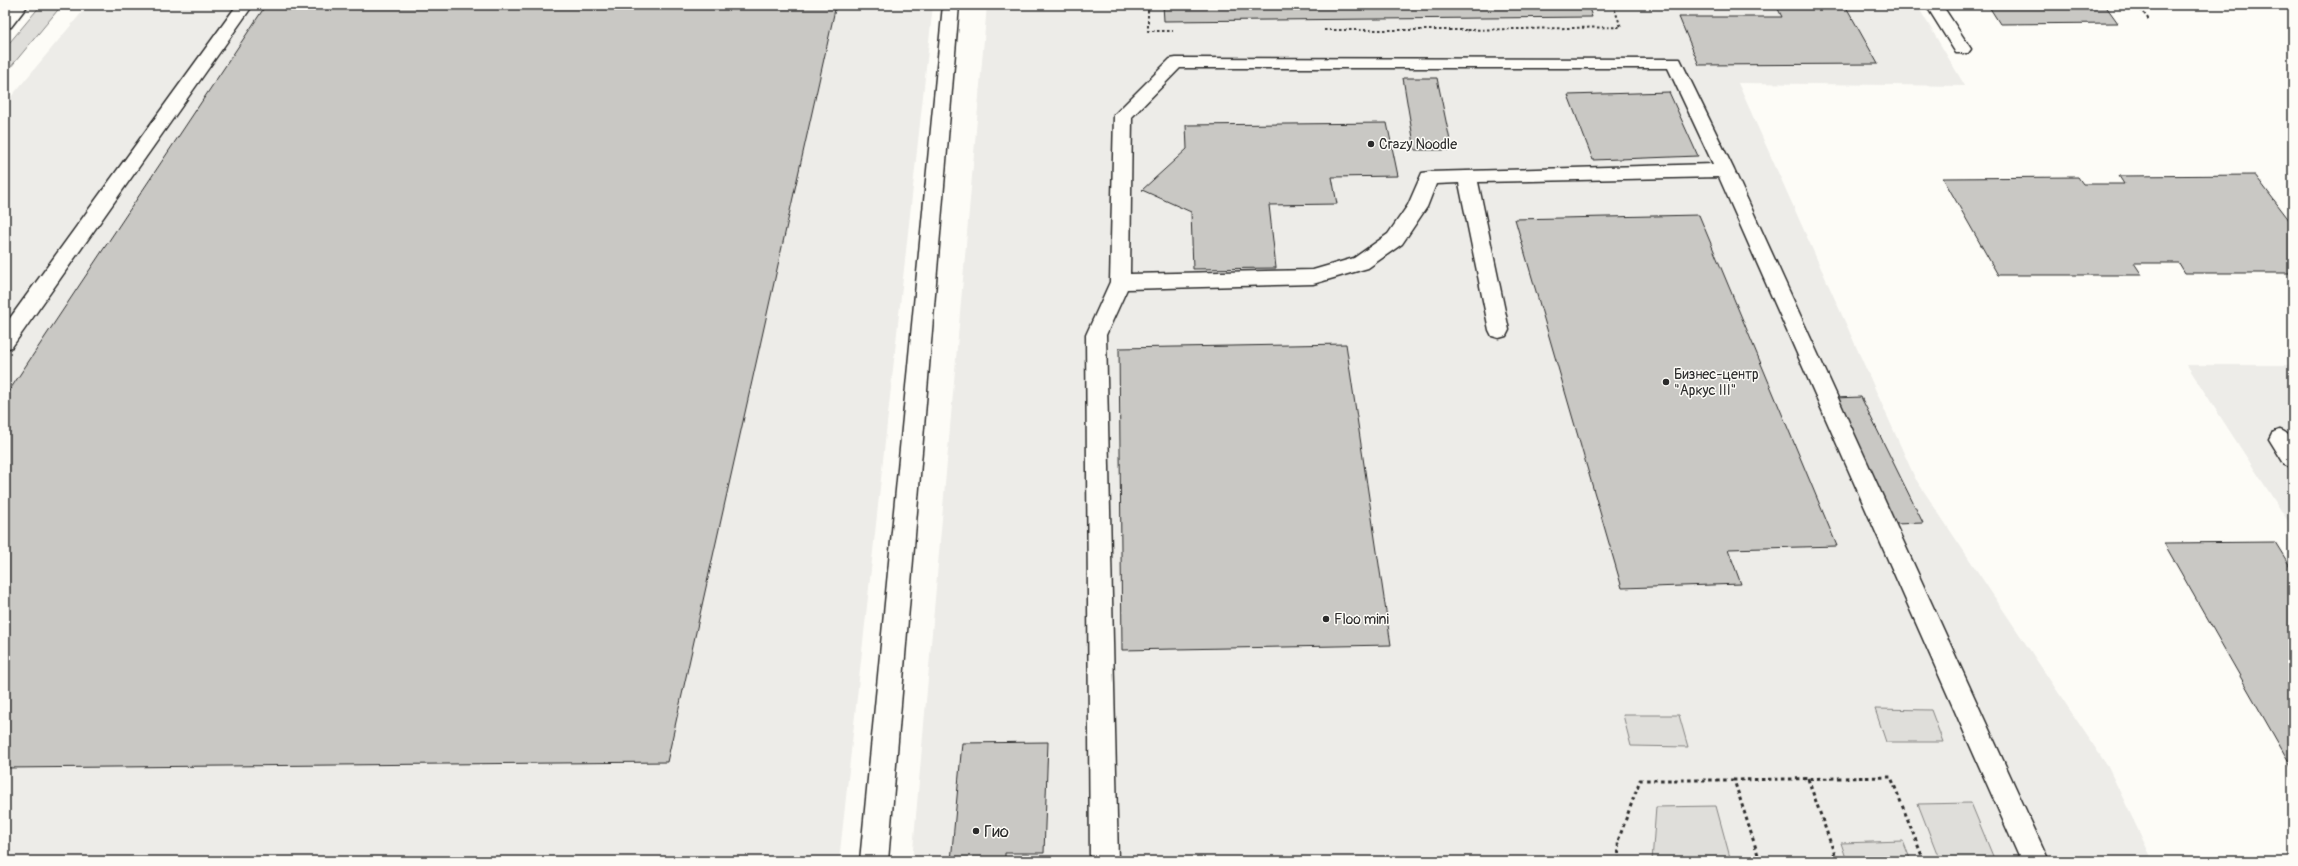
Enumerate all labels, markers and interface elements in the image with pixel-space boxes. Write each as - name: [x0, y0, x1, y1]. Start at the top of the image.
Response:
- place label: Crazy Noodle: [1379, 136, 1457, 153]
- marker: Crazy Noodle: [1366, 139, 1376, 149]
- place label: Бизнес-центр "Аркус III": [1674, 366, 1759, 399]
- marker: Бизнес-центр "Аркус III": [1661, 377, 1671, 387]
- place label: Floo mini: [1334, 611, 1390, 628]
- marker: Floo mini: [1321, 614, 1331, 624]
- place label: Гио: [984, 821, 1009, 842]
- marker: Гио: [971, 826, 981, 836]

